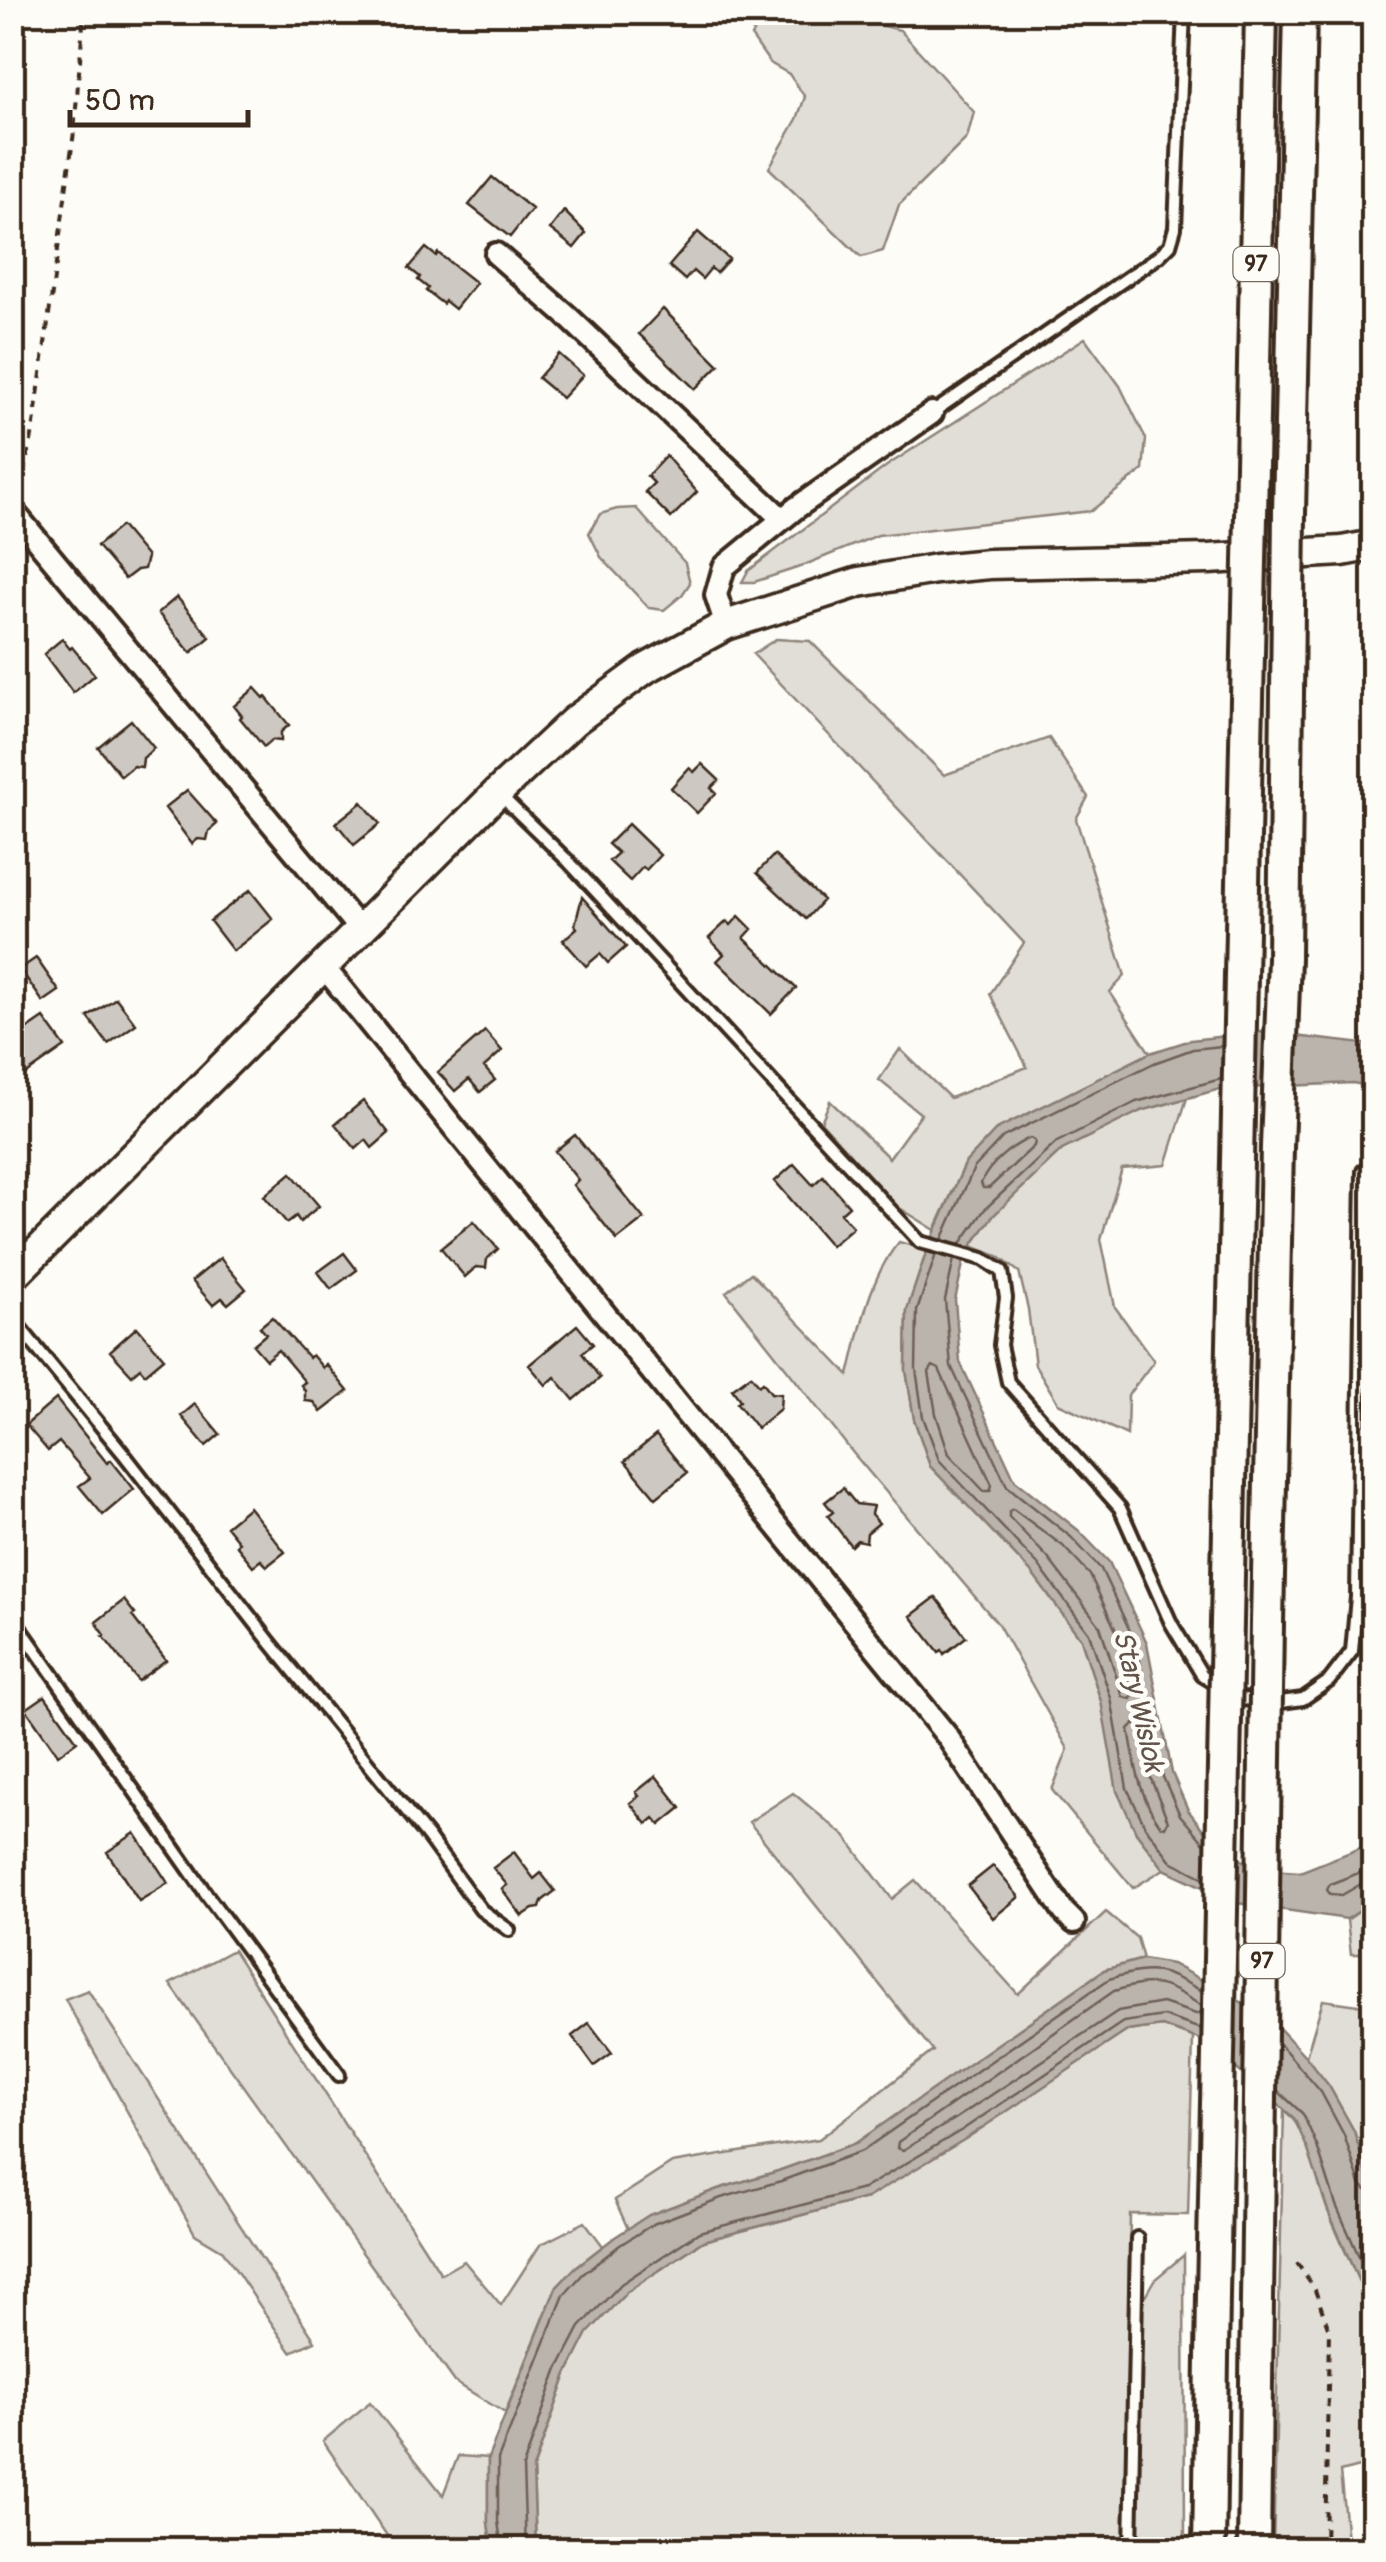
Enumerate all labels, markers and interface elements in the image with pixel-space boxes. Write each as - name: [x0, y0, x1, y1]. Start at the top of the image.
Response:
- scale bar: [70, 65, 248, 127]
- text: 50 m: [85, 82, 155, 119]
- road number: 97: [1234, 247, 1278, 281]
- water label: Stary Wislok: [1105, 1627, 1172, 1777]
- road number: 97: [1240, 1944, 1284, 1978]

